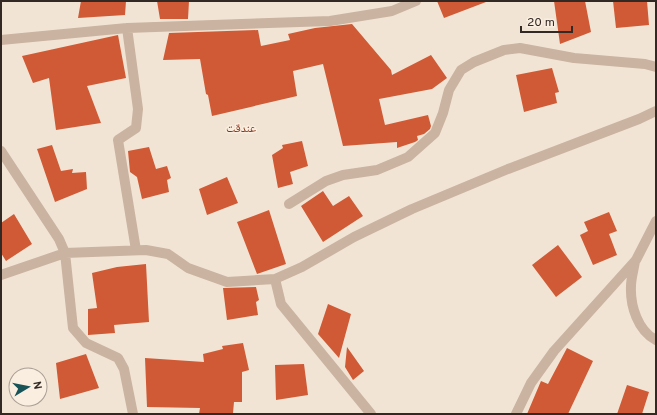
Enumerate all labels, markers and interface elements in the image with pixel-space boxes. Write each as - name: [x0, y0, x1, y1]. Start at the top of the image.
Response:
- scale bar: [521, 8, 572, 34]
- text: 20 m: [527, 15, 555, 31]
- district label: عندقت: [226, 121, 256, 137]
- north arrow: [8, 367, 48, 407]
- text: N: [29, 380, 44, 391]

